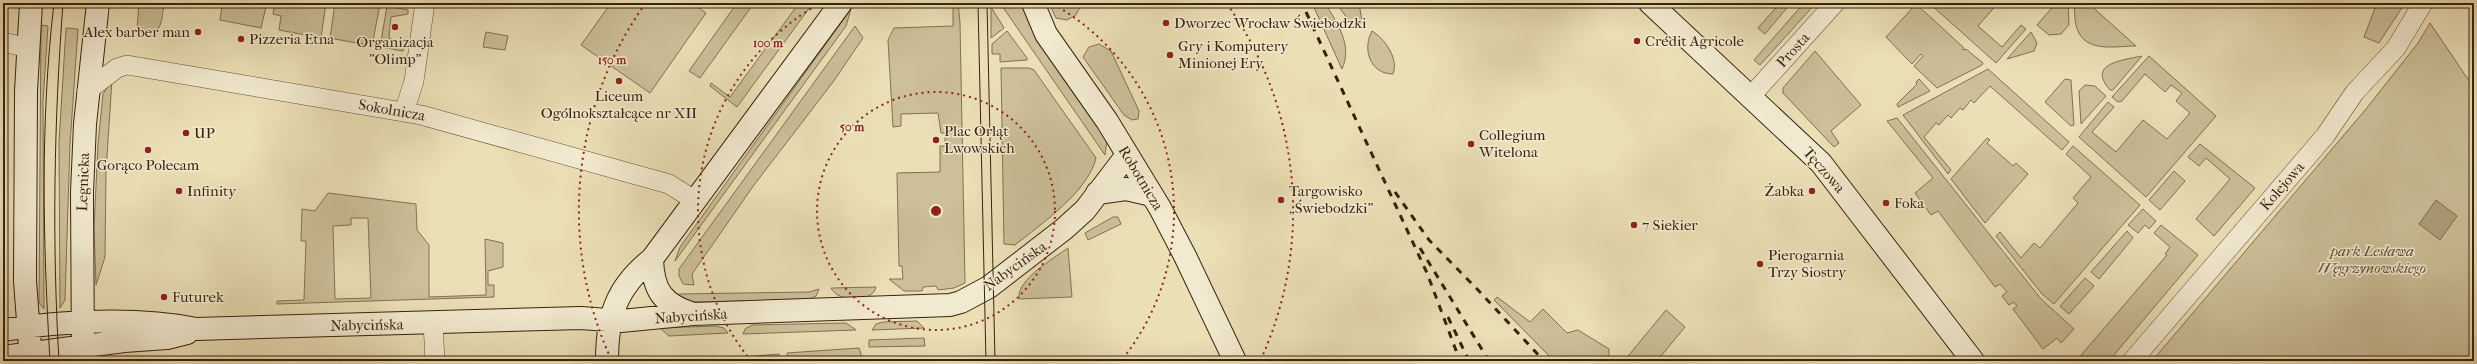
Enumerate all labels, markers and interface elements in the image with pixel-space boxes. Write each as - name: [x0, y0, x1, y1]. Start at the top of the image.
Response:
- place label: Dworzec Wrocław Świebodzki: [1174, 14, 1367, 32]
- marker: Dworzec Wrocław Świebodzki: [1161, 18, 1171, 28]
- marker: Organizacja "Olimp": [390, 22, 400, 32]
- place label: Alex barber man: [83, 23, 190, 41]
- marker: Alex barber man: [193, 27, 203, 37]
- street label: Prosta: [1773, 28, 1814, 71]
- place label: Pizzeria Etna: [249, 30, 335, 48]
- place label: Crédit Agricole: [1645, 32, 1745, 50]
- place label: Organizacja "Olimp": [356, 33, 435, 68]
- marker: Pizzeria Etna: [236, 34, 246, 44]
- text: 100 m: [753, 36, 784, 50]
- marker: Crédit Agricole: [1632, 36, 1642, 46]
- place label: Gry i Komputery Minionej Ery: [1178, 37, 1289, 72]
- marker: Gry i Komputery Minionej Ery: [1165, 50, 1175, 60]
- text: 150 m: [598, 53, 627, 67]
- marker: Liceum Ogólnokształcące nr XII: [614, 76, 624, 86]
- place label: Liceum Ogólnokształcące nr XII: [541, 87, 697, 122]
- street label: Sokolnicza: [357, 95, 428, 125]
- text: 50 m: [840, 120, 865, 134]
- place label: Plac Orląt Lwowskich: [944, 122, 1015, 157]
- place label: UP: [194, 124, 215, 142]
- place label: Collegium Witelona: [1478, 126, 1546, 161]
- marker: UP: [181, 128, 191, 138]
- marker: Plac Orląt Lwowskich: [931, 135, 941, 145]
- marker: Collegium Witelona: [1466, 139, 1476, 149]
- street label: Robotnicza: [1115, 142, 1168, 214]
- street label: Tęczowa: [1799, 143, 1849, 197]
- marker: Gorąco Polecam: [143, 145, 153, 155]
- street label: Legnicka: [73, 151, 93, 212]
- place label: Gorąco Polecam: [97, 156, 200, 174]
- street label: Kolejowa: [2256, 157, 2309, 214]
- place label: Infinity: [187, 182, 237, 200]
- place label: Targowisko „Świebodzki”: [1289, 182, 1374, 217]
- place label: Żabka: [1765, 182, 1805, 200]
- marker: Infinity: [174, 186, 184, 196]
- marker: Żabka: [1807, 186, 1817, 196]
- place label: Foka: [1894, 194, 1925, 212]
- marker: Targowisko „Świebodzki”: [1276, 195, 1286, 205]
- marker: Foka: [1881, 198, 1891, 208]
- centre of rings: [929, 204, 943, 218]
- place label: 7 Siekier: [1642, 216, 1698, 234]
- marker: 7 Siekier: [1629, 220, 1639, 230]
- street label: Nabycińska: [980, 237, 1051, 295]
- park label: park Lesława Węgrzynowskiego: [2318, 242, 2426, 277]
- place label: Pierogarnia Trzy Siostry: [1768, 246, 1847, 281]
- marker: Pierogarnia Trzy Siostry: [1755, 259, 1765, 269]
- place label: Futurek: [172, 288, 224, 306]
- marker: Futurek: [159, 292, 169, 302]
- street label: Nabycińska: [654, 304, 729, 328]
- street label: Nabycińska: [330, 315, 405, 335]

